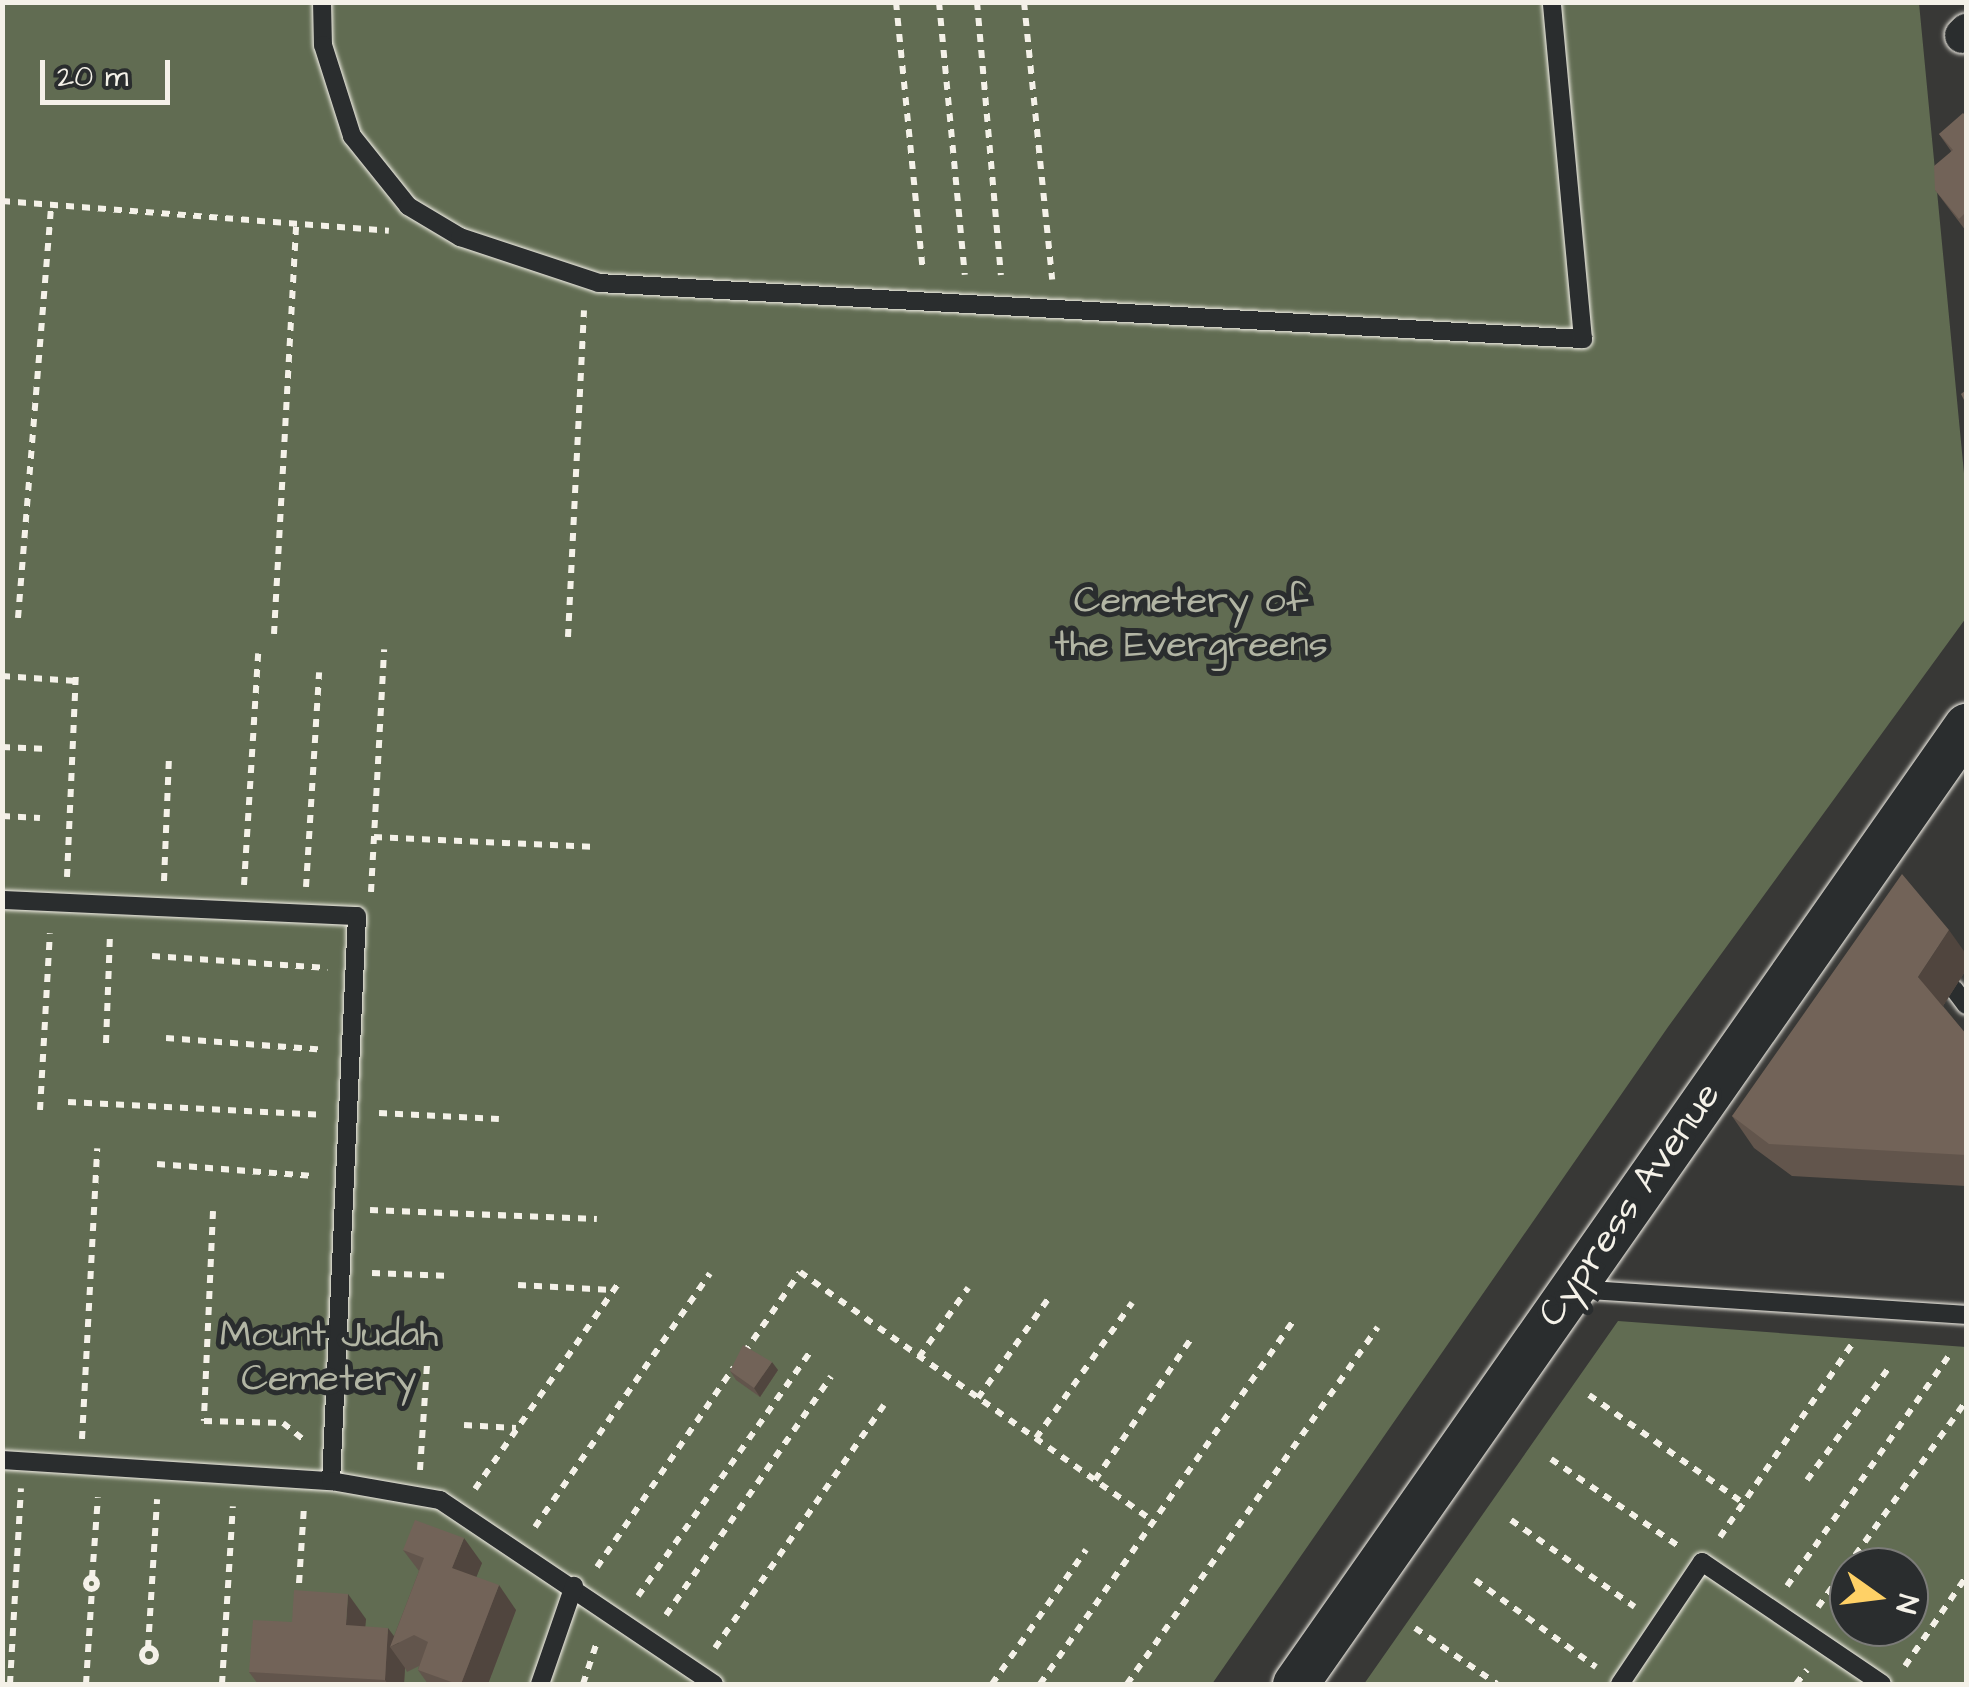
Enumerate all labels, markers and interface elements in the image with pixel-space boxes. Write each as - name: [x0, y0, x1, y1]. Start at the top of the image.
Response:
- scale bar: [45, 40, 175, 102]
- text: 20 m: [57, 56, 128, 98]
- park label: Cemetery of the Evergreens: [1054, 579, 1328, 668]
- street label: Cypress Avenue: [1529, 1074, 1731, 1336]
- park label: Mount Judah Cemetery: [220, 1313, 438, 1402]
- north arrow: [1829, 1547, 1929, 1647]
- text: N: [1886, 1591, 1928, 1617]

